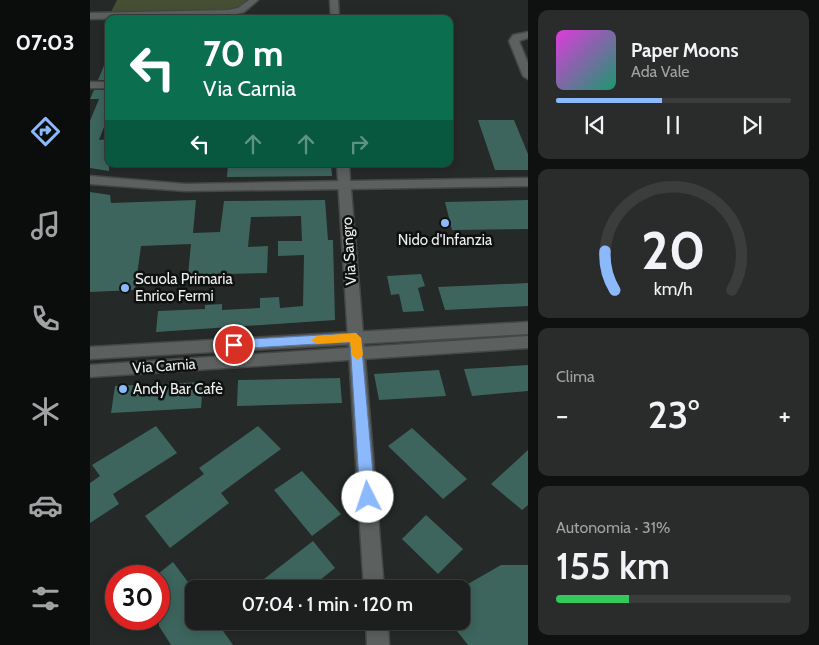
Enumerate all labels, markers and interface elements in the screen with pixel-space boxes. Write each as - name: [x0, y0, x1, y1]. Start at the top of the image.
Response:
- text: 07:03: [15, 29, 75, 56]
- text: 70 m: [203, 32, 284, 75]
- icon: left: [120, 35, 185, 100]
- text: Paper Moons: [631, 39, 739, 62]
- text: Ada Vale: [631, 62, 690, 81]
- text: Via Carnia: [203, 75, 296, 102]
- icon: previous: [581, 111, 609, 139]
- icon: pause: [659, 111, 687, 139]
- icon: next: [738, 111, 766, 139]
- icon: directions: [28, 114, 63, 149]
- icon: left: [186, 130, 214, 158]
- icon: ahead: [239, 130, 267, 158]
- icon: ahead: [292, 130, 320, 158]
- icon: right: [345, 130, 373, 158]
- icon: music: [28, 208, 63, 243]
- street label: Via Sangro: [338, 216, 360, 286]
- marker: Nido d'Infanzia: [439, 217, 451, 229]
- text: 20: [641, 219, 706, 282]
- place label: Nido d'Infanzia: [398, 231, 493, 249]
- place label: Scuola Primaria Enrico Fermi: [135, 270, 233, 305]
- text: km/h: [654, 278, 693, 299]
- marker: Scuola Primaria Enrico Fermi: [119, 282, 131, 294]
- icon: phone: [28, 301, 63, 336]
- pin: [213, 324, 255, 366]
- icon: arrive: [220, 331, 248, 359]
- street label: Via Carnia: [132, 355, 197, 377]
- text: Clima: [556, 367, 595, 386]
- place label: Andy Bar Cafè: [133, 380, 223, 398]
- marker: Andy Bar Cafè: [117, 383, 129, 395]
- text: 23°: [648, 391, 699, 438]
- icon: climate: [28, 394, 63, 429]
- text: −: [556, 398, 568, 432]
- text: +: [779, 398, 791, 432]
- position arrow: [341, 470, 393, 522]
- icon: car: [28, 488, 63, 523]
- text: Autonomia · 31%: [556, 518, 670, 537]
- text: 155 km: [556, 542, 670, 589]
- speed limit sign: 30: [105, 565, 170, 630]
- icon: filters: [28, 581, 63, 616]
- text: 07:04 · 1 min · 120 m: [242, 593, 413, 616]

